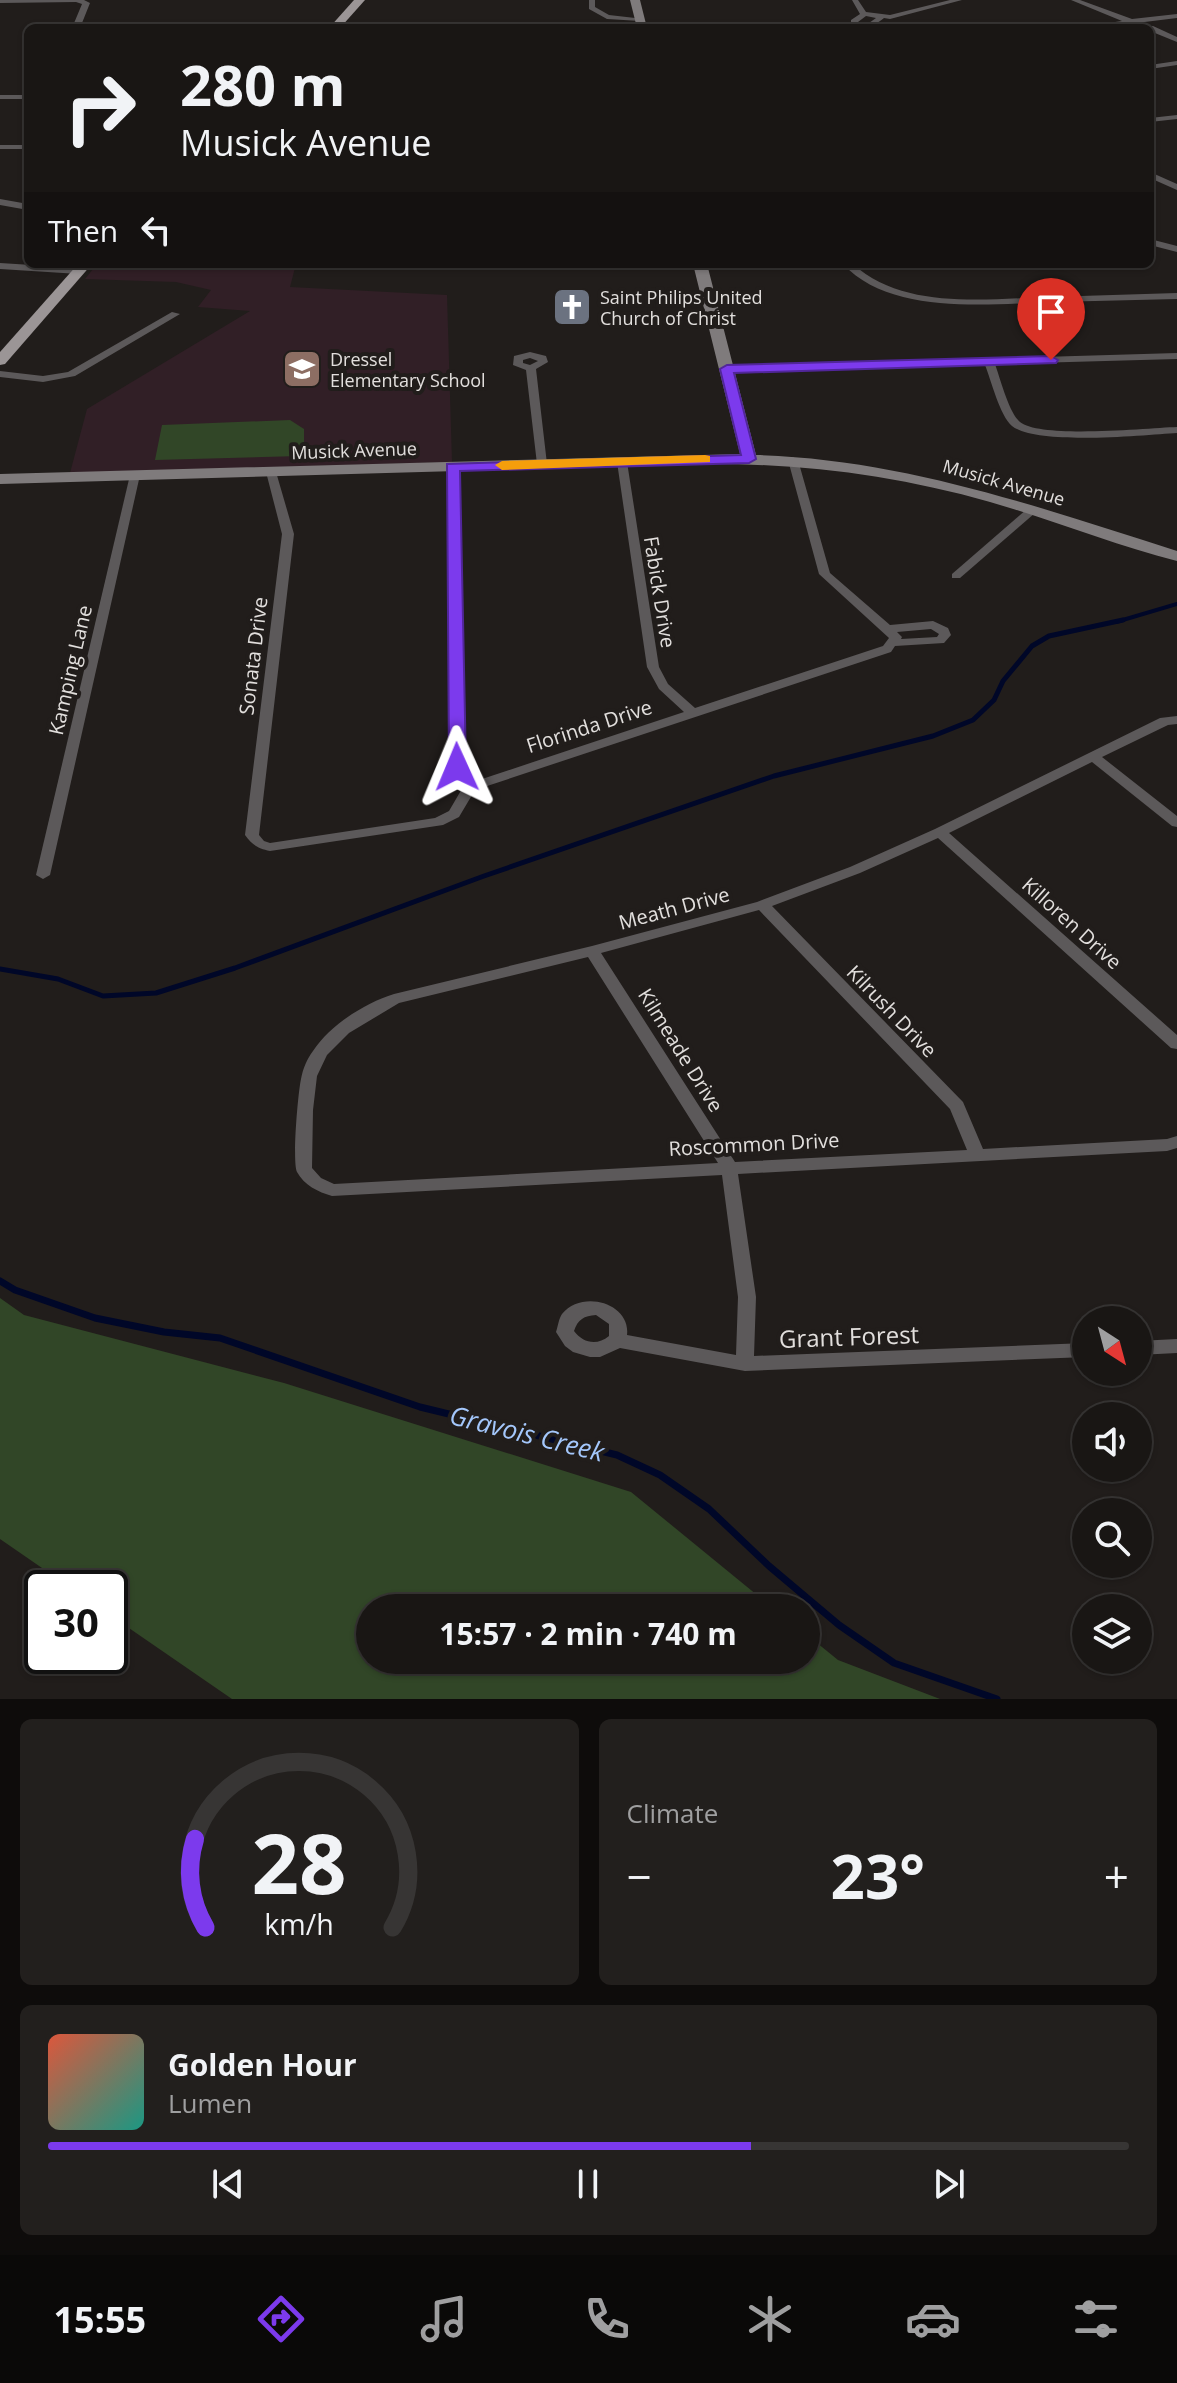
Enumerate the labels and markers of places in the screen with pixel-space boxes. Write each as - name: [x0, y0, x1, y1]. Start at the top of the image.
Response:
- pin: [1017, 278, 1085, 360]
- place label: Saint Philips United Church of Christ: [600, 285, 763, 330]
- church icon: Saint Philips United Church of Christ: [551, 286, 593, 328]
- place label: Dressel Elementary School: [330, 347, 486, 392]
- school or university icon: Dressel Elementary School: [281, 348, 323, 390]

